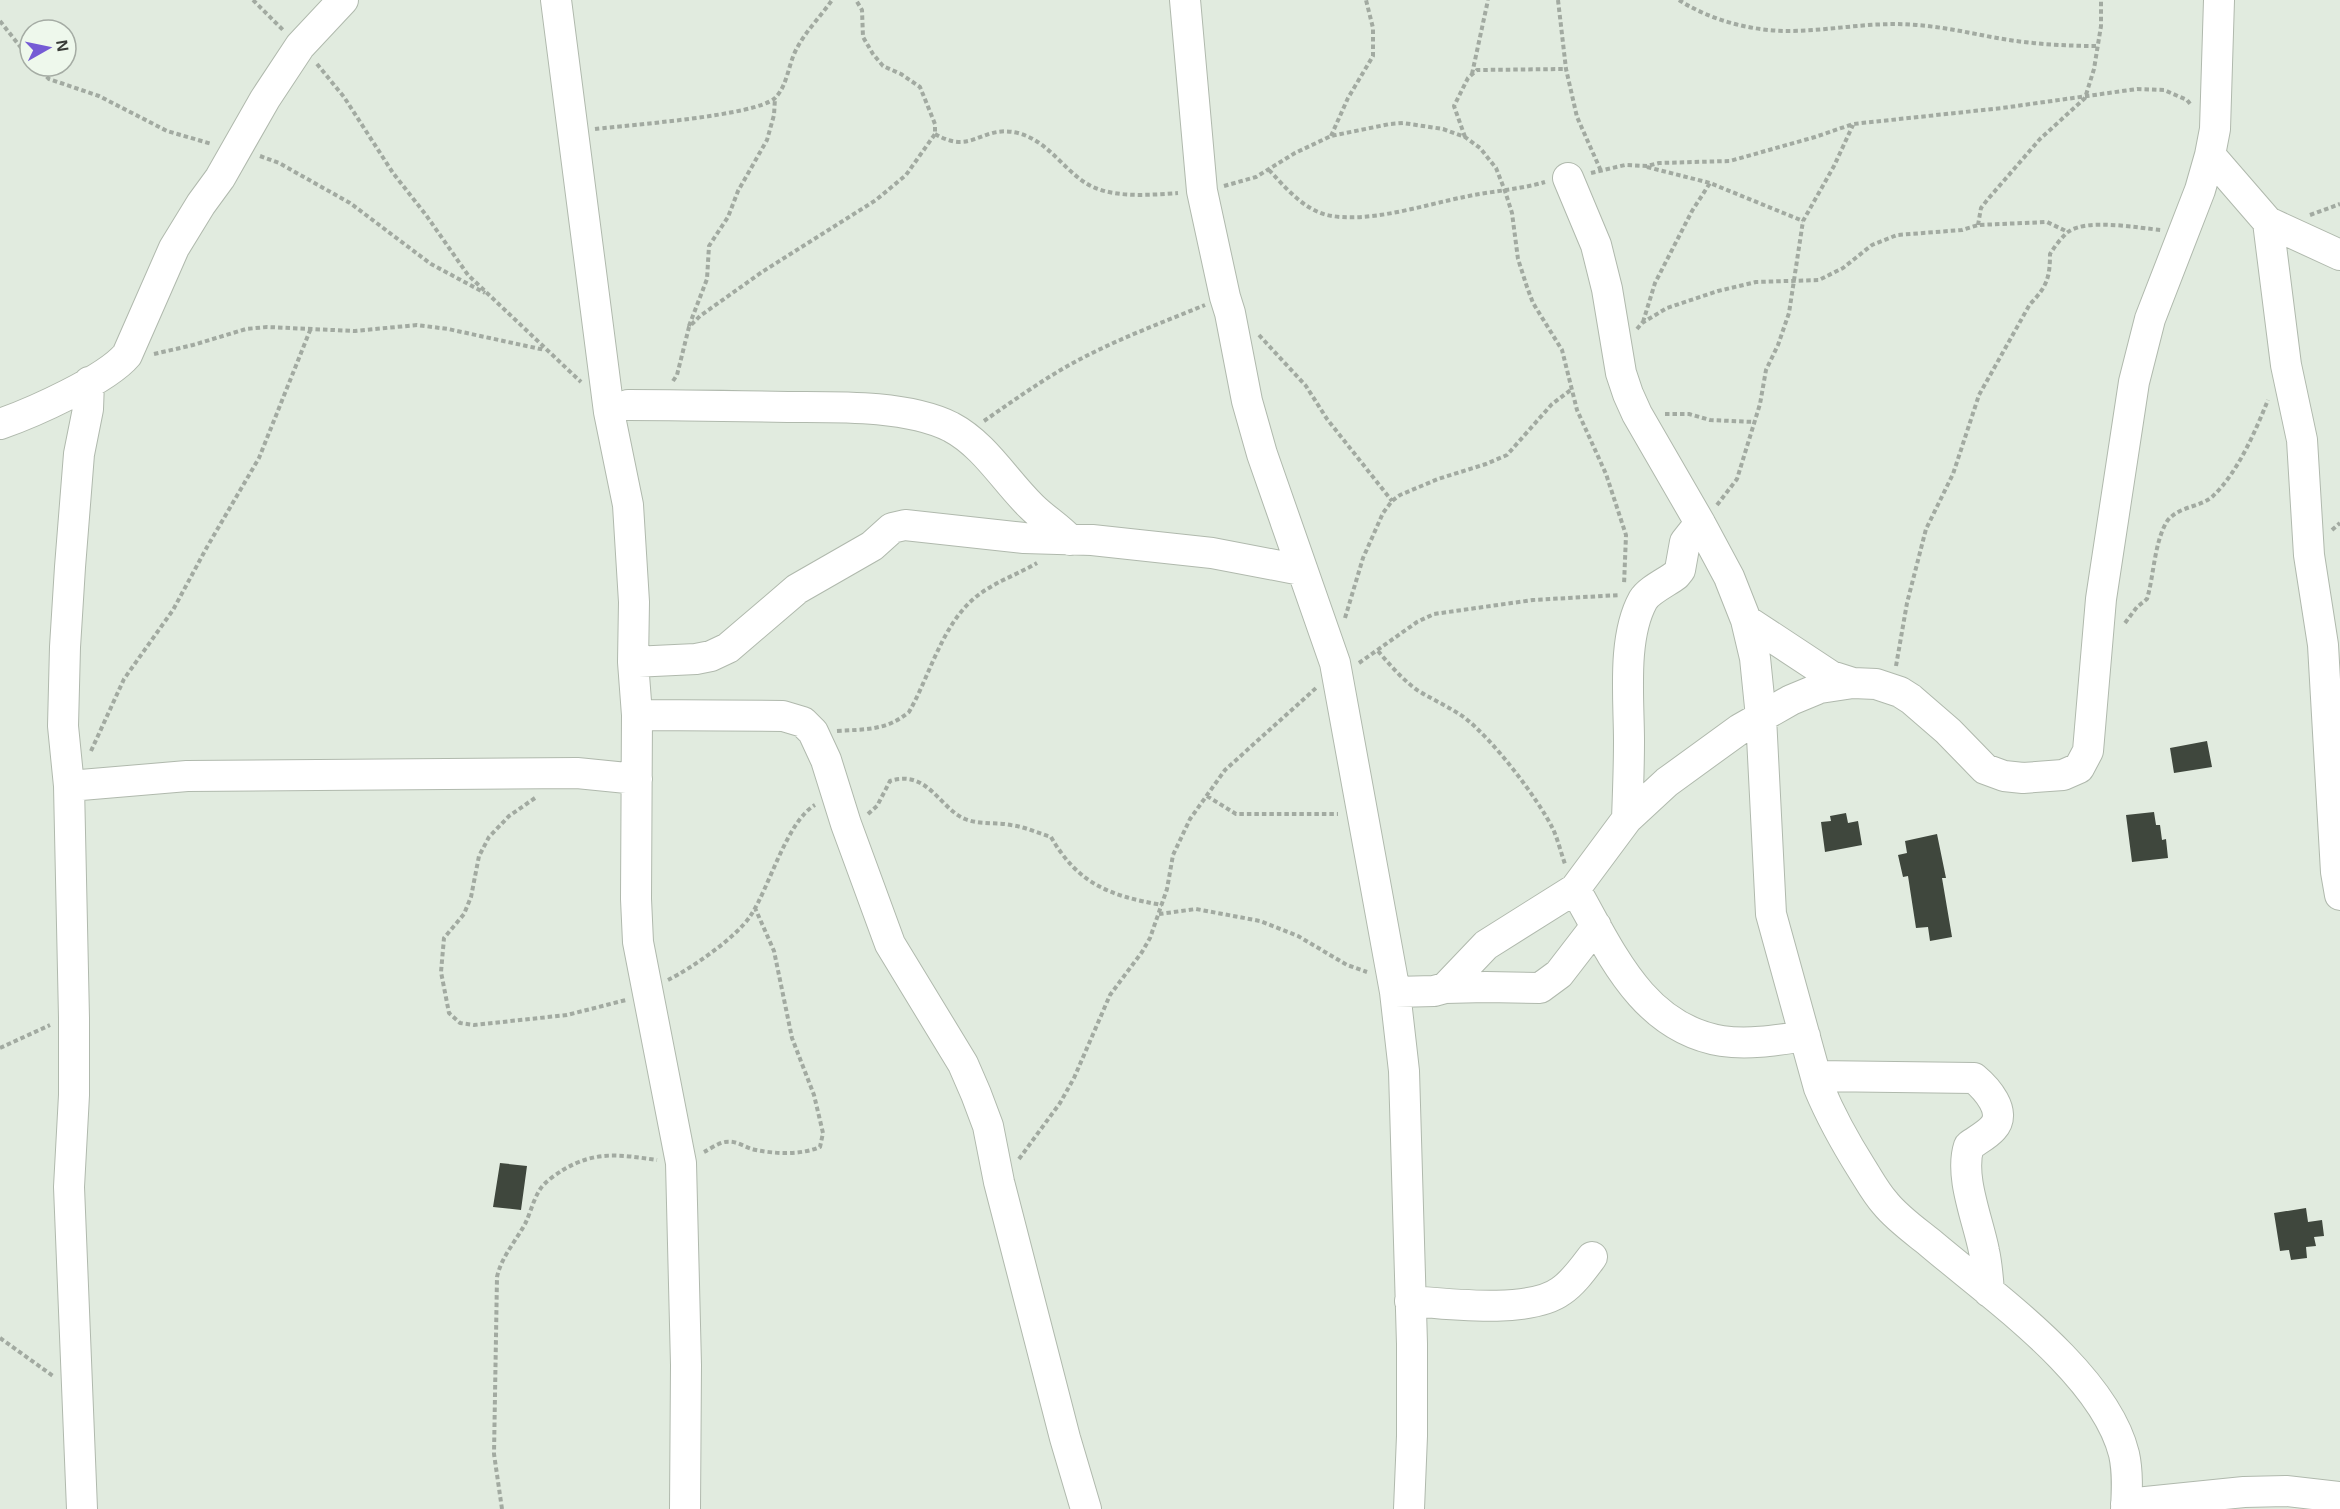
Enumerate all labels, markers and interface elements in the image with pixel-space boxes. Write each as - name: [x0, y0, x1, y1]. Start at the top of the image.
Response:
- north arrow: [18, 18, 78, 78]
- text: N: [53, 39, 72, 53]

